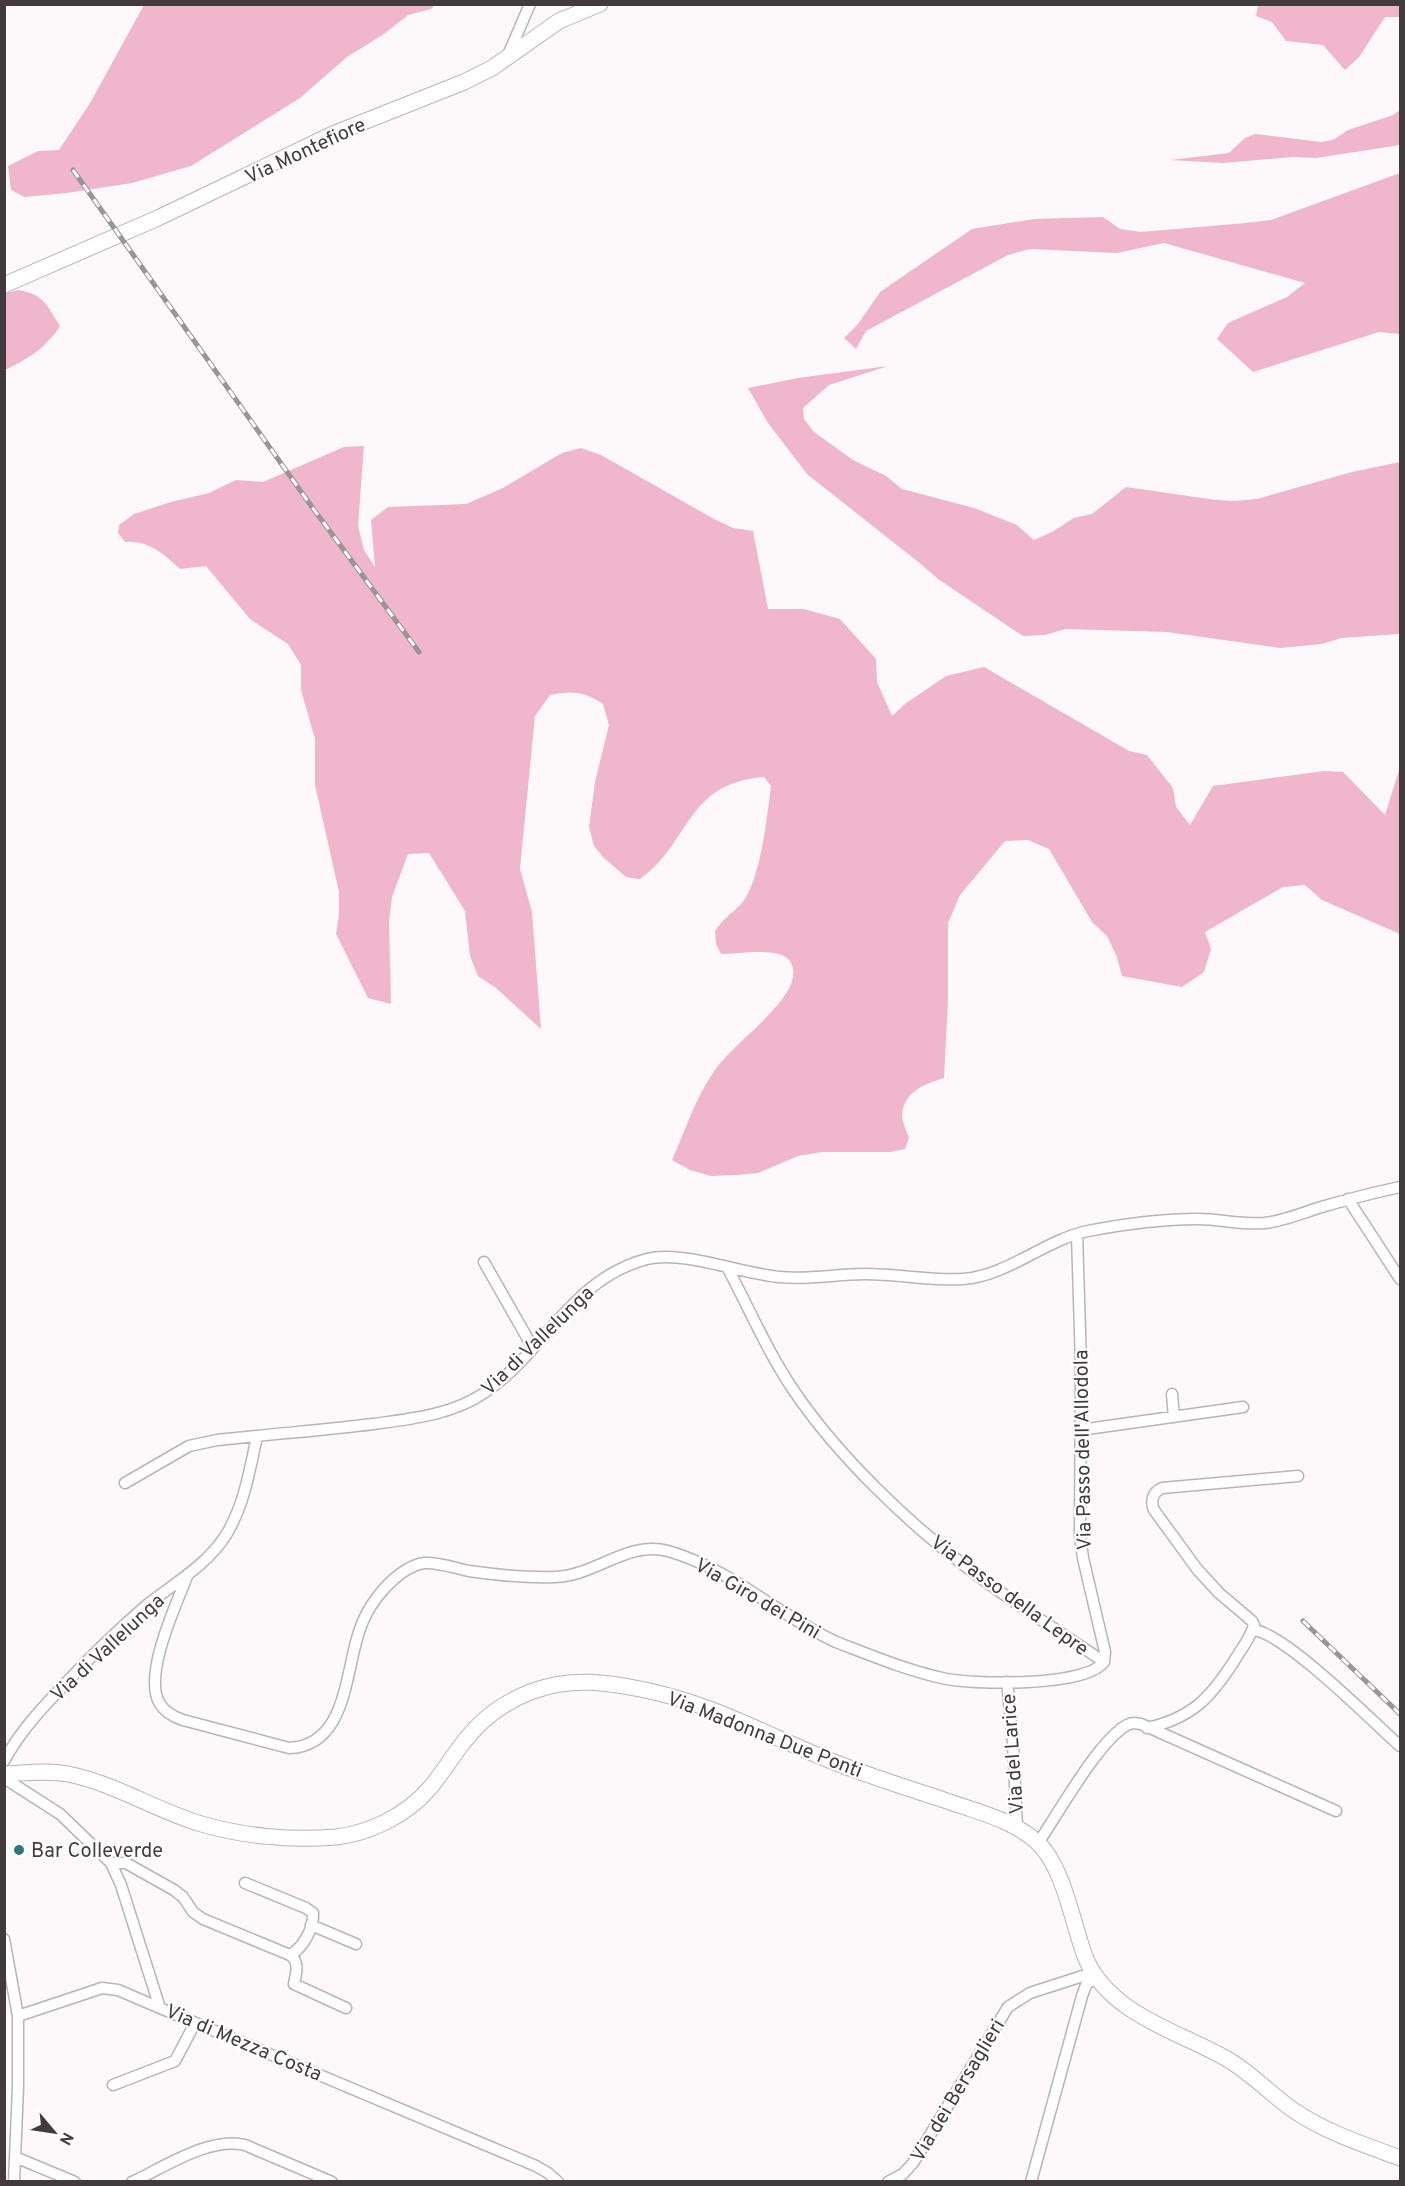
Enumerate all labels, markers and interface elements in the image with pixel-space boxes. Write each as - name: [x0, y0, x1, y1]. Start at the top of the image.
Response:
- street label: Via Montefiore: [241, 113, 370, 191]
- street label: Via di Vallelunga: [476, 1281, 600, 1402]
- street label: Via Passo dell'Allodola: [1069, 1349, 1099, 1551]
- street label: Via Passo della Lepre: [925, 1530, 1093, 1663]
- street label: Via Giro dei Pini: [689, 1553, 825, 1646]
- street label: Via di Vallelunga: [46, 1589, 171, 1708]
- street label: Via Madonna Due Ponti: [663, 1687, 866, 1785]
- street label: Via del Larice: [997, 1693, 1031, 1815]
- place label: Bar Colleverde: [31, 1839, 163, 1865]
- marker: Bar Colleverde: [12, 1843, 26, 1857]
- street label: Via di Mezza Costa: [161, 1999, 325, 2089]
- street label: Via dei Bersaglieri: [906, 2015, 1012, 2167]
- north arrow: [24, 2102, 84, 2162]
- text: N: [54, 2128, 77, 2148]

